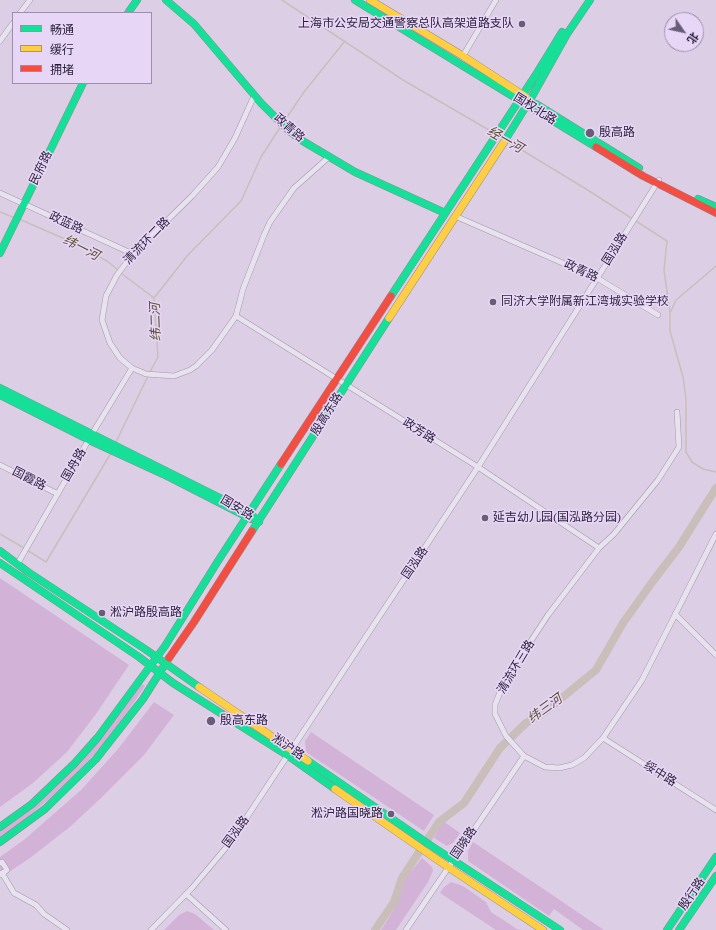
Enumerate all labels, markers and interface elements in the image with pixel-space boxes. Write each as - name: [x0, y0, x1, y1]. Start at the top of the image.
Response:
- legend: [12, 12, 152, 84]
- north arrow: [664, 12, 704, 52]
- place label: 上海市公安局交通警察总队高架道路支队: [298, 17, 514, 31]
- marker: 上海市公安局交通警察总队高架道路支队: [517, 19, 527, 29]
- text: 畅通: [50, 22, 74, 37]
- text: 北: [684, 30, 702, 47]
- text: 缓行: [50, 42, 74, 57]
- text: 拥堵: [50, 62, 74, 77]
- street label: 国权北路: [511, 90, 559, 128]
- street label: 政青路: [271, 111, 307, 145]
- water label: 经一河: [484, 123, 526, 157]
- place label: 殷高路: [599, 126, 635, 140]
- marker: 殷高路: [584, 127, 596, 139]
- street label: 民府路: [27, 149, 55, 187]
- street label: 政蓝路: [47, 209, 85, 237]
- street label: 清流环二路: [121, 214, 173, 268]
- street label: 国泓路: [599, 230, 631, 268]
- water label: 纬一河: [60, 232, 102, 264]
- street label: 政青路: [562, 257, 600, 285]
- place label: 同济大学附属新江湾城实验学校: [501, 295, 669, 309]
- marker: 同济大学附属新江湾城实验学校: [488, 297, 498, 307]
- water label: 纬二河: [148, 302, 164, 342]
- street label: 殷高东路: [308, 390, 346, 438]
- street label: 政芳路: [400, 415, 438, 447]
- street label: 国舟路: [59, 446, 89, 484]
- street label: 国霞路: [10, 464, 48, 494]
- street label: 国安路: [218, 493, 256, 523]
- place label: 延吉幼儿园(国泓路分园): [493, 511, 621, 525]
- marker: 延吉幼儿园(国泓路分园): [480, 513, 490, 523]
- street label: 国泓路: [399, 544, 431, 582]
- place label: 淞沪路殷高路: [110, 606, 182, 620]
- marker: 淞沪路殷高路: [97, 608, 107, 618]
- street label: 清流环三路: [494, 638, 538, 696]
- water label: 纬三河: [525, 691, 565, 727]
- place label: 殷高东路: [220, 714, 268, 728]
- marker: 殷高东路: [205, 715, 217, 727]
- street label: 淞沪路: [269, 731, 307, 763]
- street label: 绥中路: [641, 758, 679, 790]
- place label: 淞沪路国晓路: [311, 807, 383, 821]
- marker: 淞沪路国晓路: [386, 809, 396, 819]
- street label: 国泓路: [220, 813, 252, 851]
- street label: 国晓路: [448, 824, 480, 862]
- street label: 殷行路: [676, 875, 708, 913]

